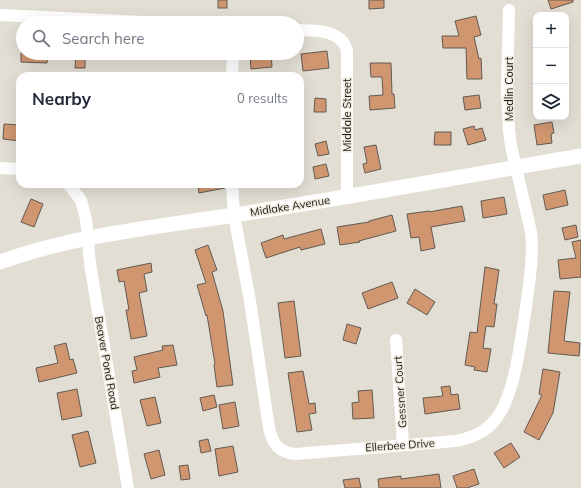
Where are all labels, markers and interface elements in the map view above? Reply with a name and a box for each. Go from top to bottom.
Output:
map controls [533,12,569,120]
button: + [533,12,569,48]
search box [16,16,304,60]
icon: search [30,27,52,49]
text: Search here [62,29,144,48]
button: − [533,48,569,84]
street label: Medlin Court [502,57,516,121]
street label: Middale Street [340,78,354,152]
button: layers [533,84,569,120]
text: Nearby [32,88,91,109]
text: 0 results [237,90,288,106]
street label: Midlake Avenue [249,193,331,219]
street label: Beaver Pond Road [92,315,122,411]
street label: Gessner Court [390,355,409,428]
street label: Ellerbee Drive [365,436,435,454]

